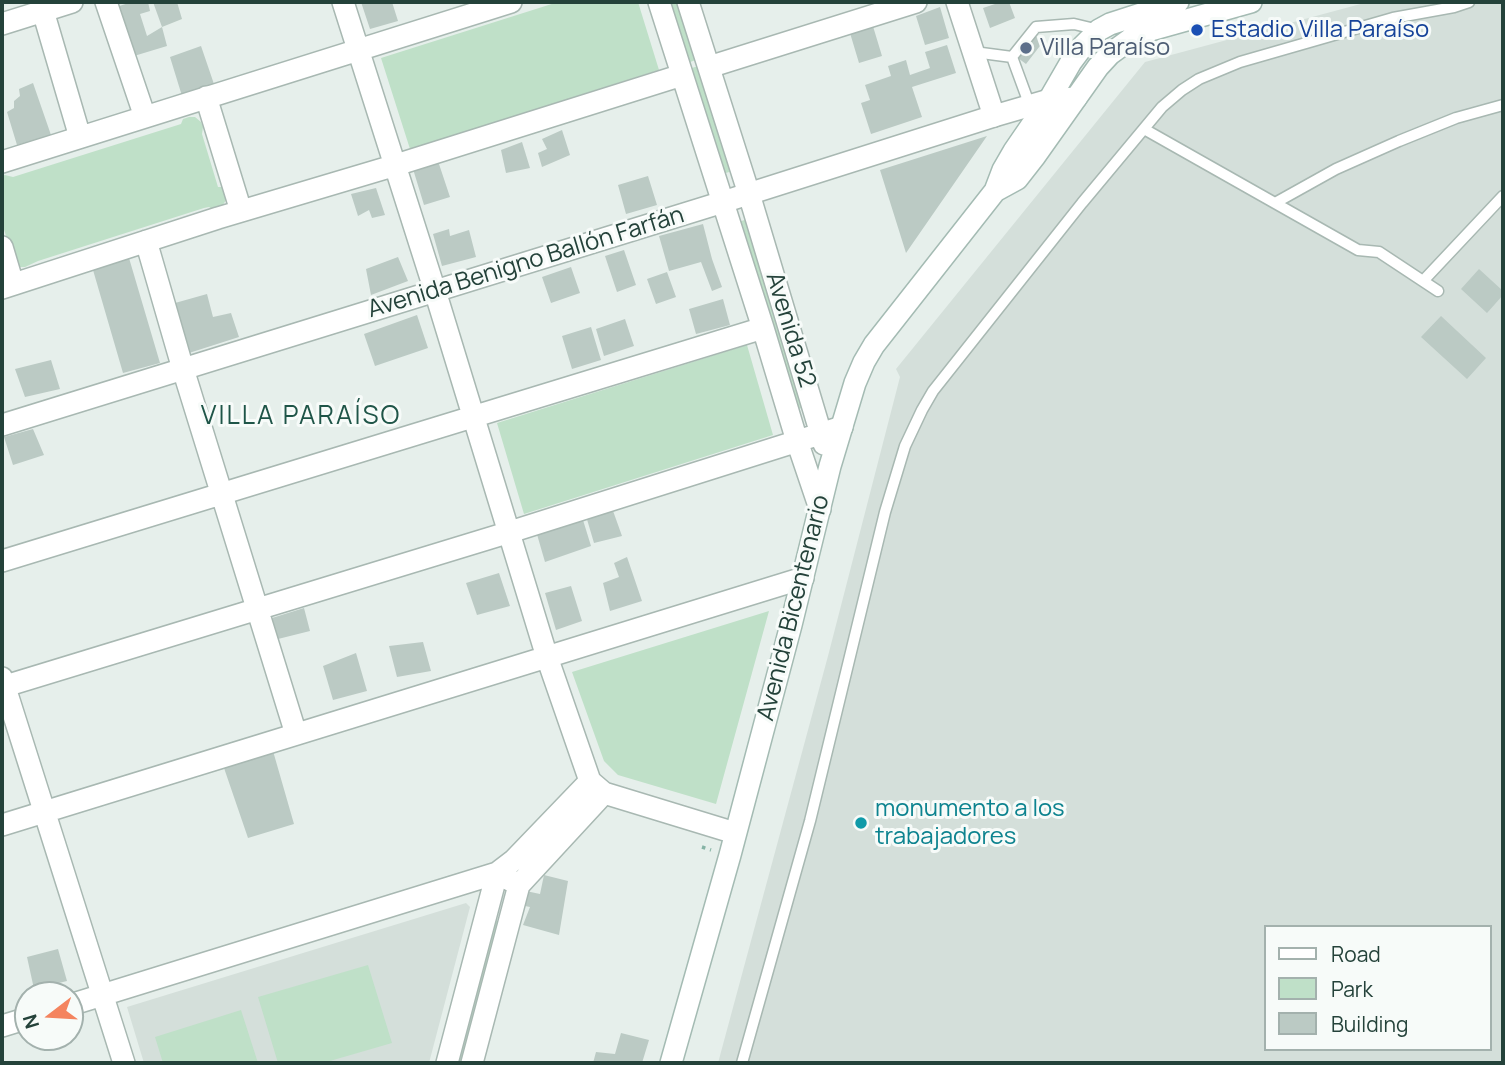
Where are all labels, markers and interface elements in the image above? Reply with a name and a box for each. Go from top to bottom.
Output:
place label: Estadio Villa Paraíso [1211,16,1429,44]
marker: Estadio Villa Paraíso [1189,22,1205,38]
place label: Villa Paraíso [1040,34,1170,62]
marker: Villa Paraíso [1018,40,1034,56]
street label: Avenida Benigno Ballón Farfán [364,201,688,325]
street label: Avenida 52 [759,269,821,391]
district label: VILLA PARAÍSO [202,401,400,433]
street label: Avenida Bicentenario [752,492,836,724]
place label: monumento a los trabajadores [875,795,1065,851]
marker: monumento a los trabajadores [853,815,869,831]
legend [1264,925,1491,1051]
text: Road [1331,940,1381,968]
text: Park [1331,975,1373,1003]
north arrow [14,981,84,1051]
text: Building [1331,1010,1408,1038]
text: N [16,1011,45,1032]

